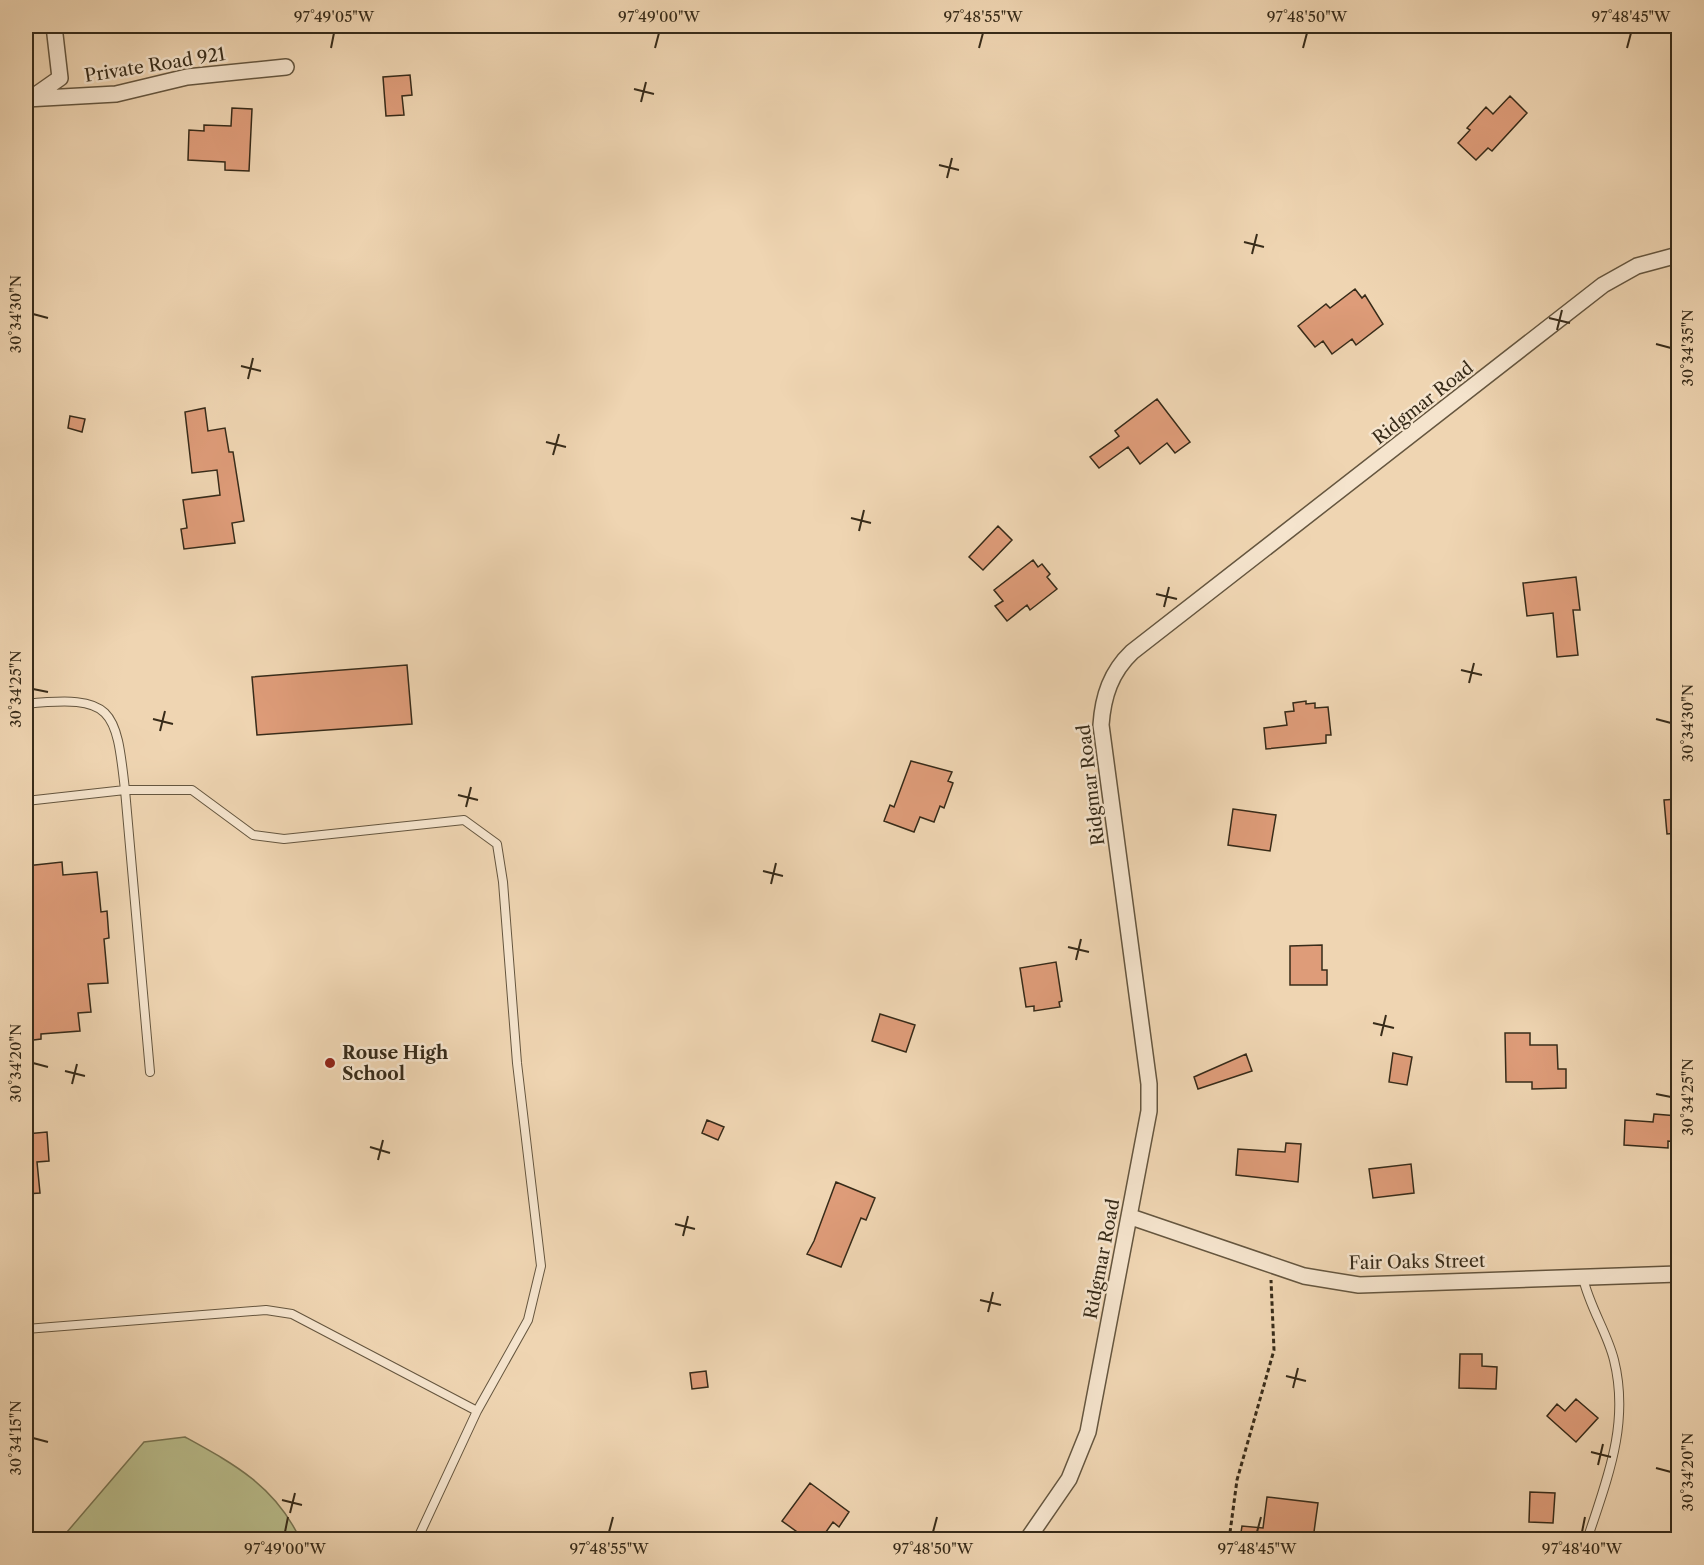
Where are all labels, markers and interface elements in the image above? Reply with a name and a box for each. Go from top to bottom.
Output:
text: 97°49'05"W [294,7,375,26]
text: 97°49'00"W [618,7,700,26]
text: 97°48'55"W [943,7,1023,26]
text: 97°48'50"W [1267,7,1348,26]
text: 97°48'45"W [1592,7,1671,26]
street label: Private Road 921 [83,43,228,87]
text: 30°34'30"N [6,275,25,353]
text: 30°34'35"N [1678,309,1697,387]
street label: Ridgmar Road [1368,357,1478,449]
text: 30°34'25"N [6,650,25,728]
text: 30°34'30"N [1678,684,1697,762]
street label: Ridgmar Road [1073,723,1109,847]
text: 30°34'20"N [6,1024,25,1102]
place label: Rouse High School [342,1042,449,1085]
marker: Rouse High School [323,1056,337,1070]
text: 30°34'25"N [1678,1058,1697,1136]
street label: Ridgmar Road [1080,1197,1124,1321]
street label: Fair Oaks Street [1349,1250,1486,1274]
text: 30°34'15"N [6,1400,25,1476]
text: 30°34'20"N [1678,1433,1697,1511]
text: 97°49'00"W [244,1539,326,1558]
text: 97°48'55"W [569,1539,649,1558]
text: 97°48'50"W [893,1539,974,1558]
text: 97°48'45"W [1218,1539,1297,1558]
text: 97°48'40"W [1542,1539,1623,1558]

